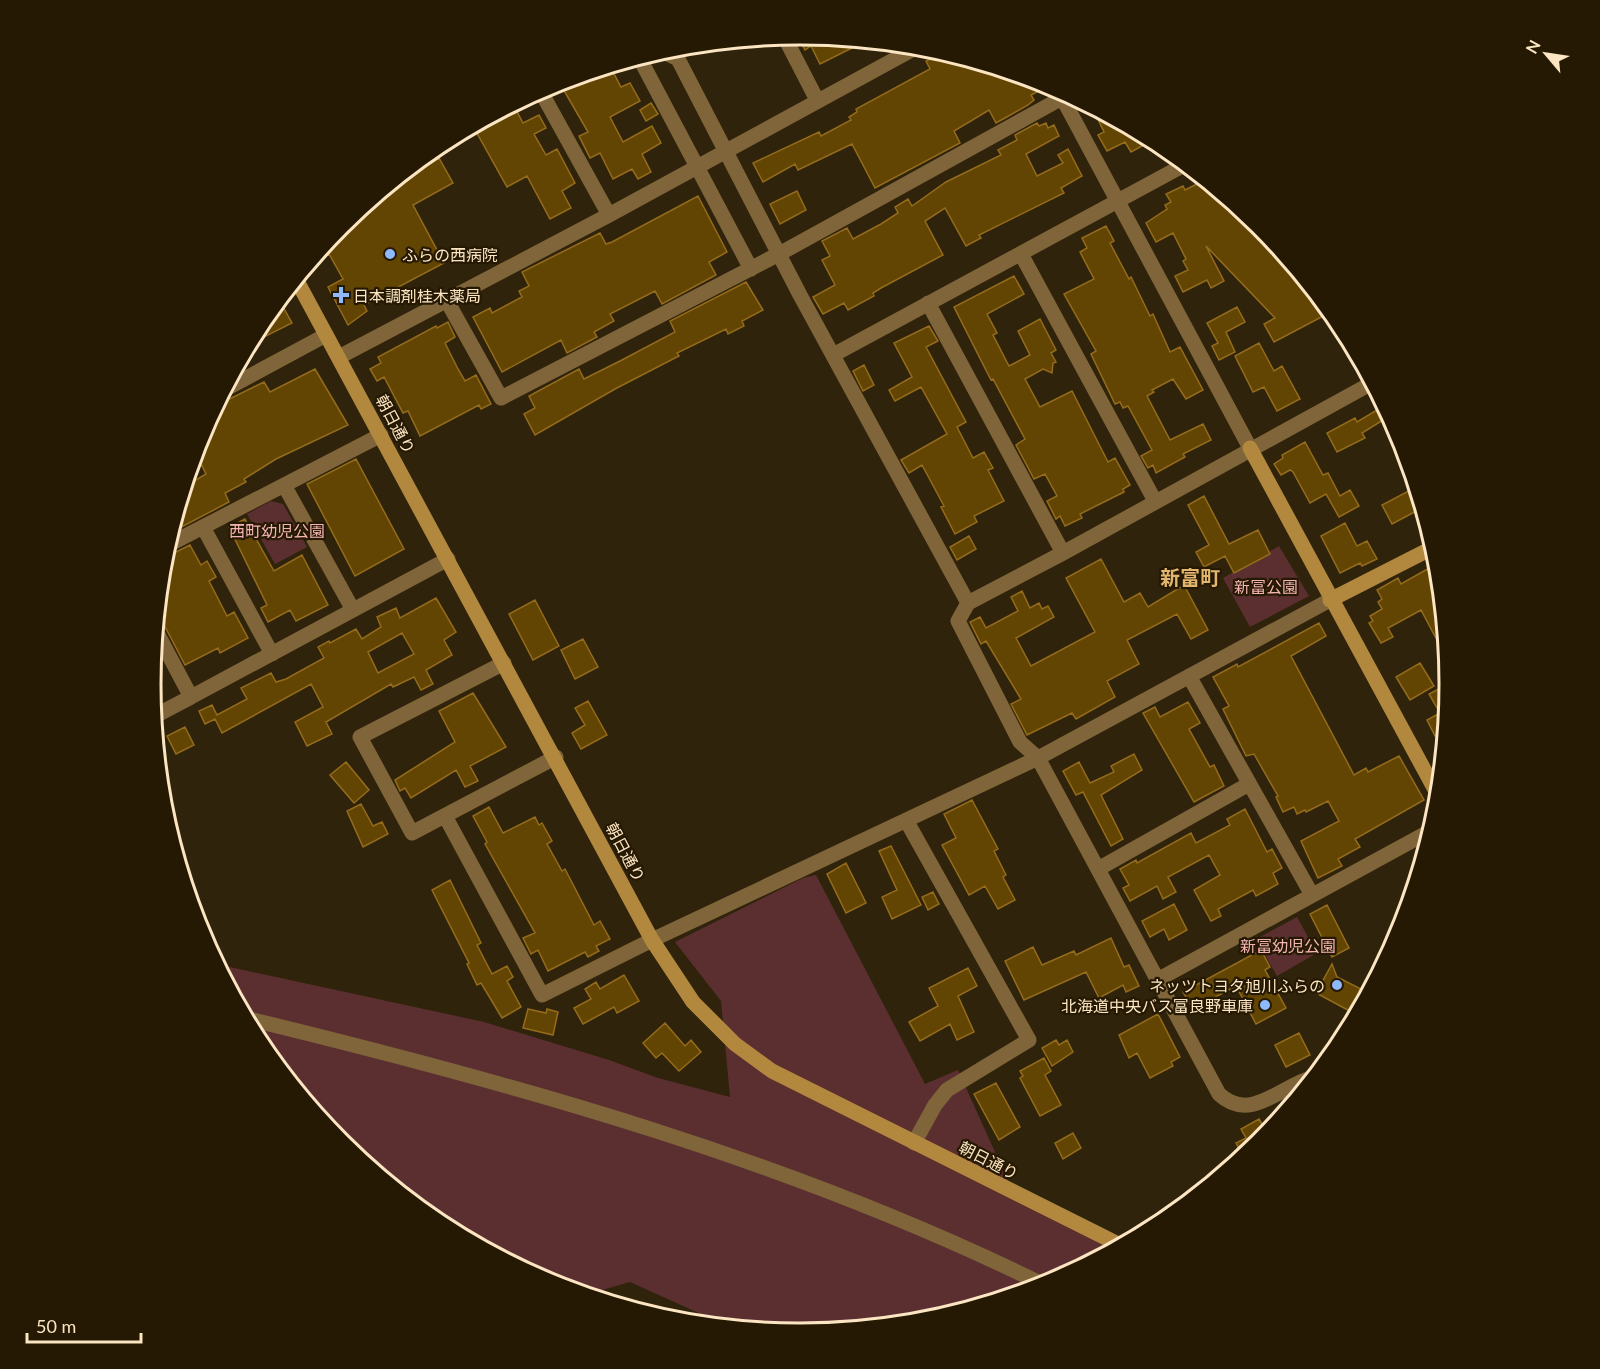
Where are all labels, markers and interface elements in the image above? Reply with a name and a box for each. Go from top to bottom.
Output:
north arrow [1516,24,1576,84]
text: N [1521,36,1544,56]
place label: ふらの西病院 [402,245,498,264]
marker: ふらの西病院 [383,247,397,261]
place label: 日本調剤桂木薬局 [353,286,481,305]
marker: 日本調剤桂木薬局 [334,288,348,302]
street label: 朝日通り [373,391,419,457]
park label: 西町幼児公園 [229,521,325,540]
district label: 新富町 [1160,565,1220,589]
park label: 新冨公園 [1234,577,1298,596]
street label: 朝日通り [603,819,649,885]
park label: 新冨幼児公園 [1240,936,1336,955]
place label: ネッツトヨタ旭川ふらの [1149,976,1325,995]
marker: ネッツトヨタ旭川ふらの [1330,978,1344,992]
place label: 北海道中央バス富良野車庫 [1061,996,1253,1015]
marker: 北海道中央バス富良野車庫 [1258,998,1272,1012]
street label: 朝日通り [956,1137,1022,1183]
scale bar [27,1306,141,1344]
text: 50 m [36,1315,76,1337]

